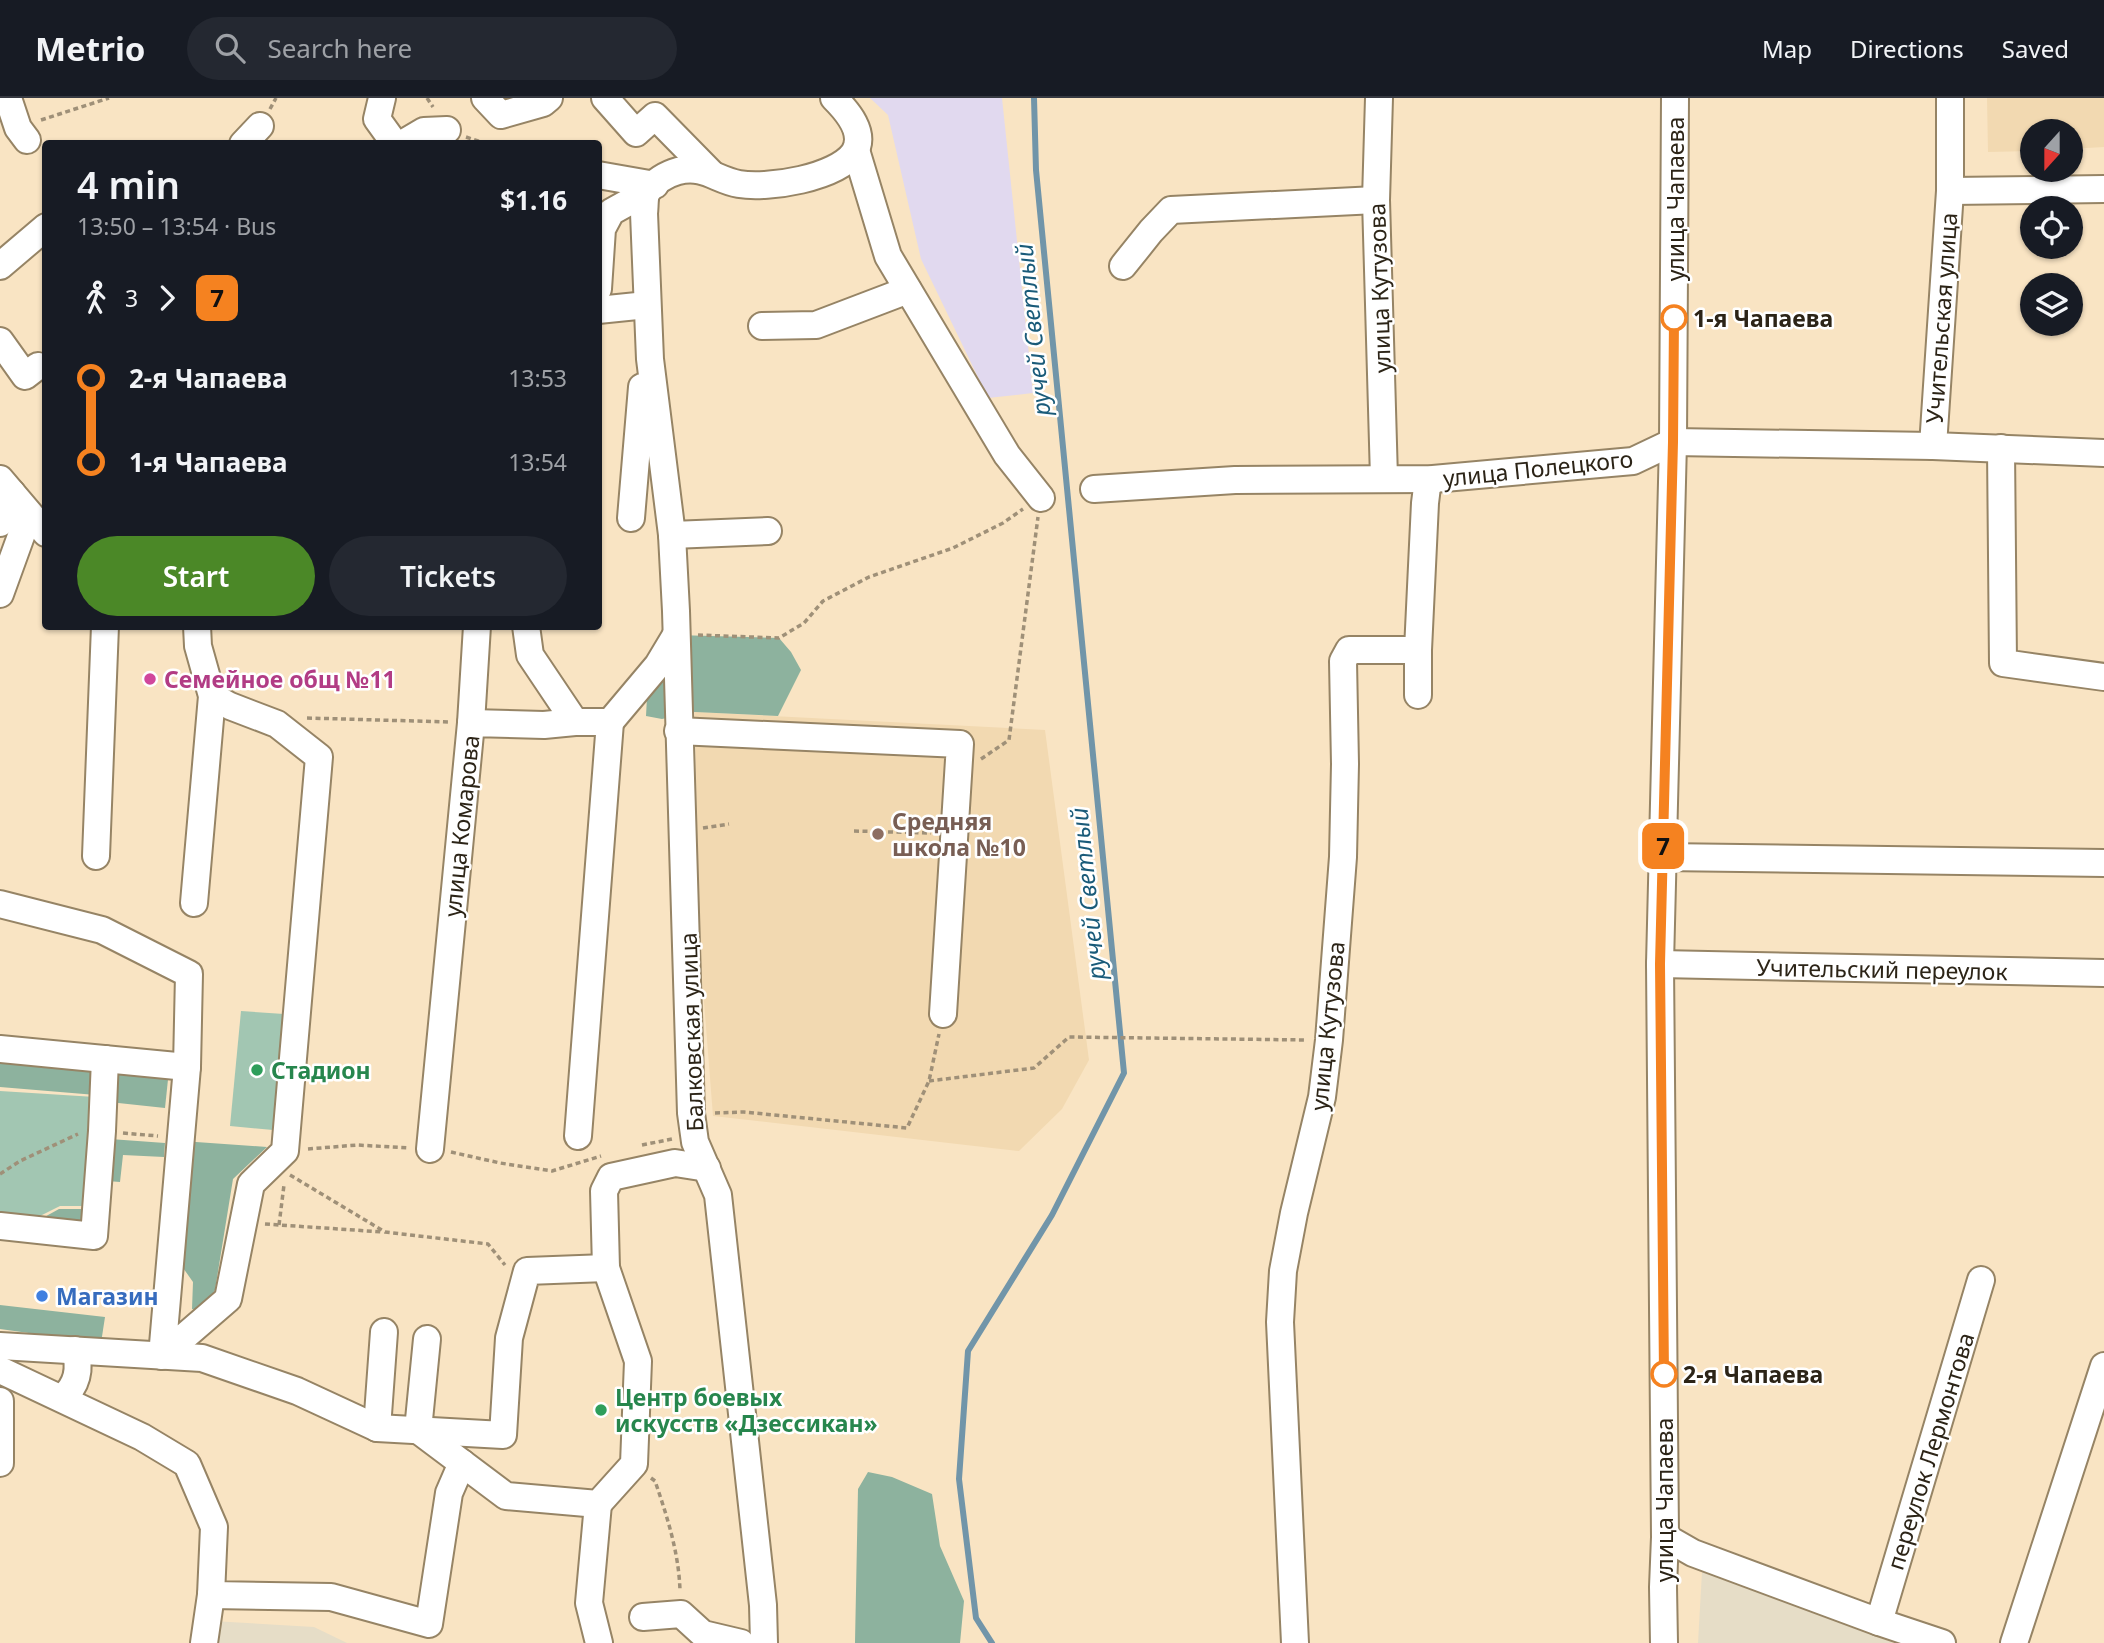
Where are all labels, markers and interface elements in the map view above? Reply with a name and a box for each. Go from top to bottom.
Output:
search box [187,17,677,80]
text: Metrio [35,26,145,71]
icon: search [211,29,249,67]
text: Search here [267,30,412,66]
text: Map [1762,32,1812,65]
text: Directions [1850,32,1964,65]
text: Saved [2002,32,2069,65]
street label: улица Чапаева [1659,117,1691,281]
north arrow [2020,119,2082,182]
map controls [2020,119,2083,336]
text: 4 min [77,158,180,210]
text: $1.16 [500,182,567,218]
button: locate [2020,196,2083,259]
street label: улица Кутузова [1360,202,1398,374]
text: 13:50 – 13:54 · Bus [77,210,276,242]
street label: Учительская улица [1918,212,1964,424]
water label: ручей Светлый [1007,242,1058,419]
button: layers [2020,273,2083,336]
icon: walk [77,279,115,317]
icon: forward [148,279,186,317]
text: 7 [210,281,224,314]
text: 3 [125,282,138,314]
place label: 1-я Чапаева [1693,302,1833,334]
marker: 1-я Чапаева [1661,305,1687,331]
text: 2-я Чапаева [129,360,287,396]
text: 13:53 [508,362,567,394]
street label: улица Полецкого [1441,442,1635,494]
text: 1-я Чапаева [129,444,287,480]
text: 13:54 [508,446,567,478]
button: Start [77,536,315,616]
button: Tickets [329,536,567,616]
place label: Семейное общ №11 [164,663,396,695]
marker: Семейное общ №11 [142,671,158,687]
street label: улица Комарова [436,734,486,918]
place label: Средняя школа №10 [892,805,1026,863]
water label: ручей Светлый [1062,806,1113,983]
line badge: 7 [1640,823,1686,869]
marker: Средняя школа №10 [870,826,886,842]
text: 7 [1656,829,1670,862]
street label: Балковская улица [672,932,710,1132]
street label: улица Кутузова [1302,940,1352,1112]
street label: Учительский переулок [1756,951,2009,987]
place label: Стадион [271,1054,371,1086]
marker: Стадион [249,1062,265,1078]
place label: Магазин [56,1280,158,1312]
marker: Магазин [34,1288,50,1304]
street label: переулок Лермонтова [1879,1328,1981,1574]
place label: 2-я Чапаева [1683,1358,1823,1390]
marker: 2-я Чапаева [1651,1361,1677,1387]
place label: Центр боевых искусств «Дзессикан» [615,1381,878,1439]
marker: Центр боевых искусств «Дзессикан» [593,1402,609,1418]
street label: улица Чапаева [1648,1418,1680,1582]

